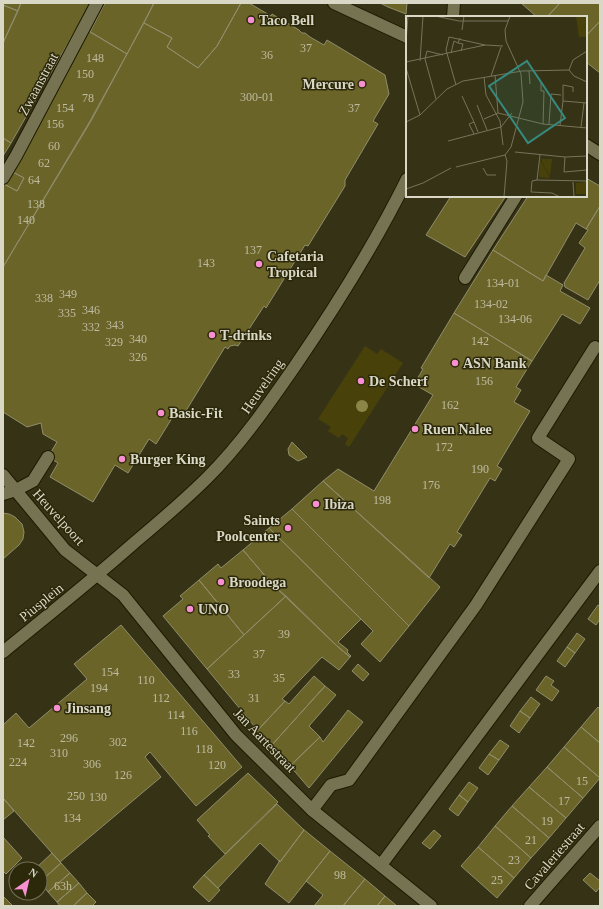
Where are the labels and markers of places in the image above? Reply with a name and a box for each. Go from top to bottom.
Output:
place label: Taco Bell [259,13,314,28]
marker: Taco Bell [246,15,256,25]
place label: Mercure [302,77,354,92]
marker: Mercure [357,79,367,89]
place label: Cafetaria Tropical [267,249,324,280]
marker: Cafetaria Tropical [254,259,264,269]
place label: T-drinks [220,328,272,343]
marker: T-drinks [207,330,217,340]
place label: ASN Bank [463,356,527,371]
marker: ASN Bank [450,358,460,368]
place label: De Scherf [369,374,428,389]
marker: De Scherf [356,376,366,386]
place label: Basic-Fit [169,406,223,421]
marker: Basic-Fit [156,408,166,418]
place label: Ruen Nalee [423,422,492,437]
marker: Ruen Nalee [410,424,420,434]
place label: Burger King [130,452,206,467]
marker: Burger King [117,454,127,464]
place label: Ibiza [324,497,354,512]
marker: Ibiza [311,499,321,509]
place label: Saints Poolcenter [216,513,281,544]
marker: Saints Poolcenter [283,523,293,533]
place label: Broodega [229,575,286,590]
marker: Broodega [216,577,226,587]
place label: UNO [198,602,229,617]
marker: UNO [185,604,195,614]
place label: Jinsang [65,701,111,716]
marker: Jinsang [52,703,62,713]

